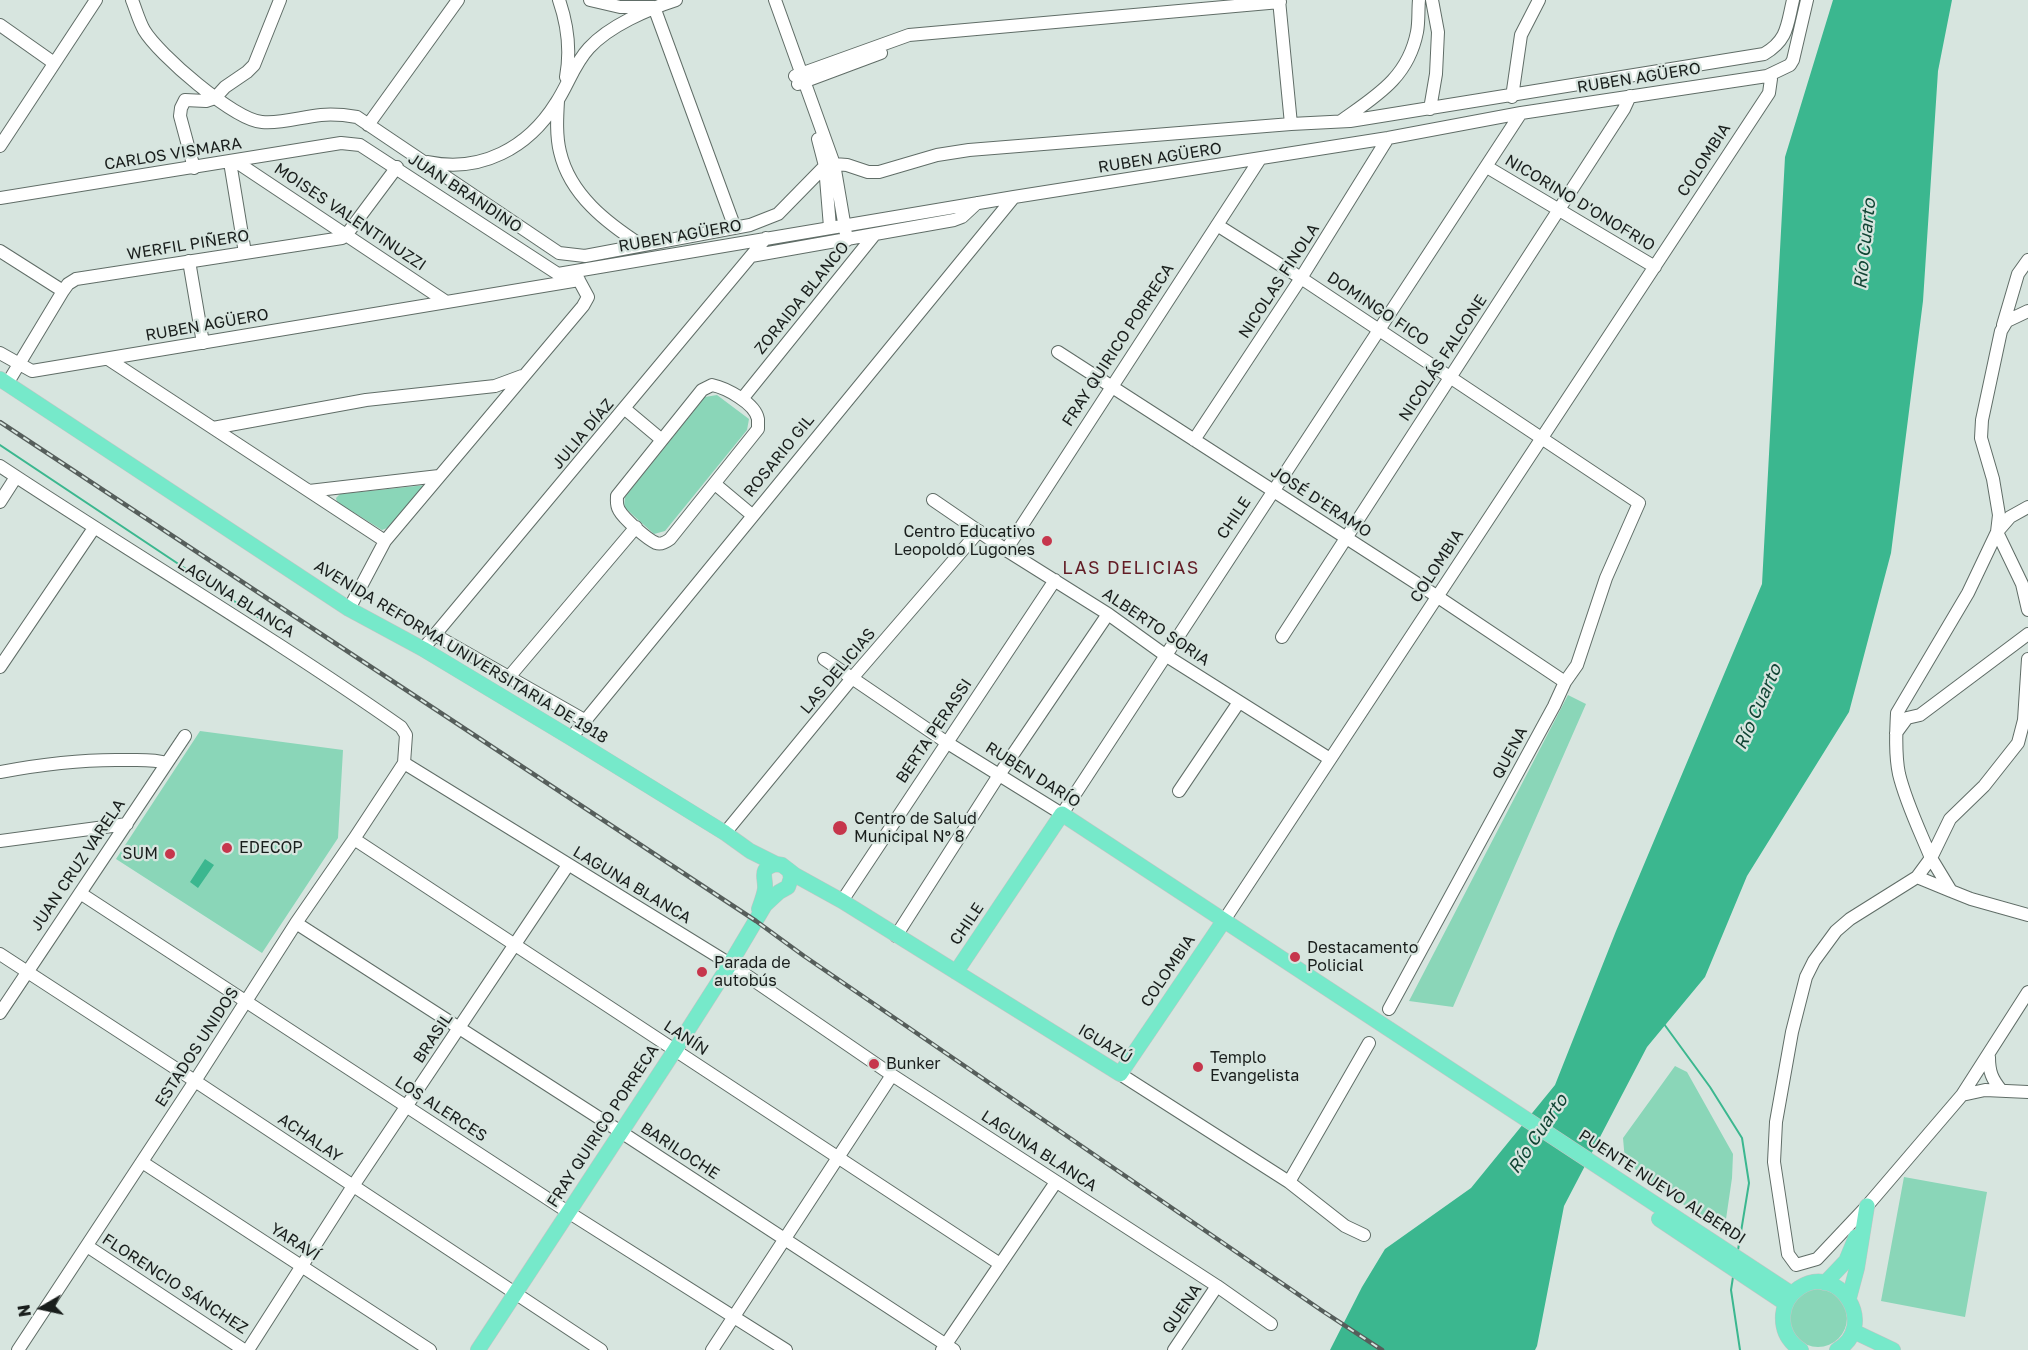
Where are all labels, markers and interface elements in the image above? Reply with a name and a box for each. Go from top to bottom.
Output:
street label: RUBEN AGÜERO [1576,59,1702,97]
street label: COLOMBIA [1673,120,1735,200]
street label: CARLOS VISMARA [103,134,243,174]
street label: RUBEN AGÜERO [1097,139,1223,177]
street label: JUAN BRANDINO [405,149,525,237]
street label: NICORINO D'ONOFRIO [1501,151,1659,255]
street label: MOISES VALENTINUZZI [270,159,430,275]
water label: Río Cuarto [1850,198,1880,290]
street label: RUBEN AGÜERO [617,216,743,256]
street label: NICOLAS FINOLA [1235,220,1323,342]
street label: WERFIL PIÑERO [125,226,251,264]
street label: ZORAIDA BLANCO [751,238,853,358]
street label: FRAY QUIRICO PORRECA [1058,260,1178,430]
street label: DOMINGO FICO [1324,268,1432,350]
street label: NICOLÁS FALCONE [1395,291,1491,425]
street label: RUBEN AGÜERO [144,305,270,345]
street label: JULIA DÍAZ [548,395,618,473]
street label: ROSARIO GIL [740,411,818,501]
street label: JOSÉ D'ERAMO [1267,462,1375,542]
street label: CHILE [1213,493,1255,543]
place label: Centro Educativo Leopoldo Lugones [894,522,1035,560]
street label: COLOMBIA [1406,526,1468,606]
marker: Centro Educativo Leopoldo Lugones [1040,534,1054,548]
street label: LAGUNA BLANCA [174,554,298,642]
street label: AVENIDA REFORMA UNIVERSITARIA DE 1918 [311,556,611,748]
district label: LAS DELICIAS [1062,557,1200,579]
street label: ALBERTO SORIA [1099,584,1213,670]
street label: LAS DELICIAS [797,624,879,718]
water label: Río Cuarto [1730,661,1786,753]
street label: BERTA PERASSI [892,675,976,787]
street label: QUENA [1488,724,1532,782]
street label: RUBEN DARÍO [982,738,1084,812]
street label: JUAN CRUZ VARELA [27,795,129,935]
place label: Centro de Salud Municipal Nº 8 [854,809,977,847]
marker: Centro de Salud Municipal Nº 8 [831,819,849,837]
place label: EDECOP [239,838,303,858]
marker: EDECOP [220,841,234,855]
street label: LAGUNA BLANCA [569,842,695,928]
place label: SUM [122,844,158,864]
marker: SUM [163,847,177,861]
street label: CHILE [946,899,988,949]
street label: COLOMBIA [1137,931,1199,1011]
place label: Destacamento Policial [1307,938,1418,976]
marker: Destacamento Policial [1288,950,1302,964]
place label: Parada de autobús [714,953,790,991]
marker: Parada de autobús [695,965,709,979]
street label: ESTADOS UNIDOS [151,984,243,1110]
street label: BRASIL [409,1009,457,1067]
street label: LANÍN [660,1016,712,1060]
street label: IGUAZÚ [1075,1020,1135,1068]
street label: FRAY QUIRICO PORRECA [543,1041,663,1211]
place label: Templo Evangelista [1210,1048,1299,1086]
place label: Bunker [886,1054,940,1074]
marker: Bunker [867,1057,881,1071]
marker: Templo Evangelista [1191,1060,1205,1074]
street label: LOS ALERCES [391,1072,491,1146]
water label: Río Cuarto [1504,1090,1572,1178]
street label: LAGUNA BLANCA [977,1106,1101,1196]
street label: ACHALAY [274,1110,346,1166]
street label: BARILOCHE [637,1118,723,1184]
street label: PUENTE NUEVO ALBERDI [1575,1126,1749,1248]
street label: YARAVÍ [267,1219,323,1265]
street label: FLORENCIO SÁNCHEZ [99,1230,251,1338]
north arrow [12,1278,72,1338]
street label: QUENA [1158,1280,1206,1338]
text: N [13,1303,35,1318]

